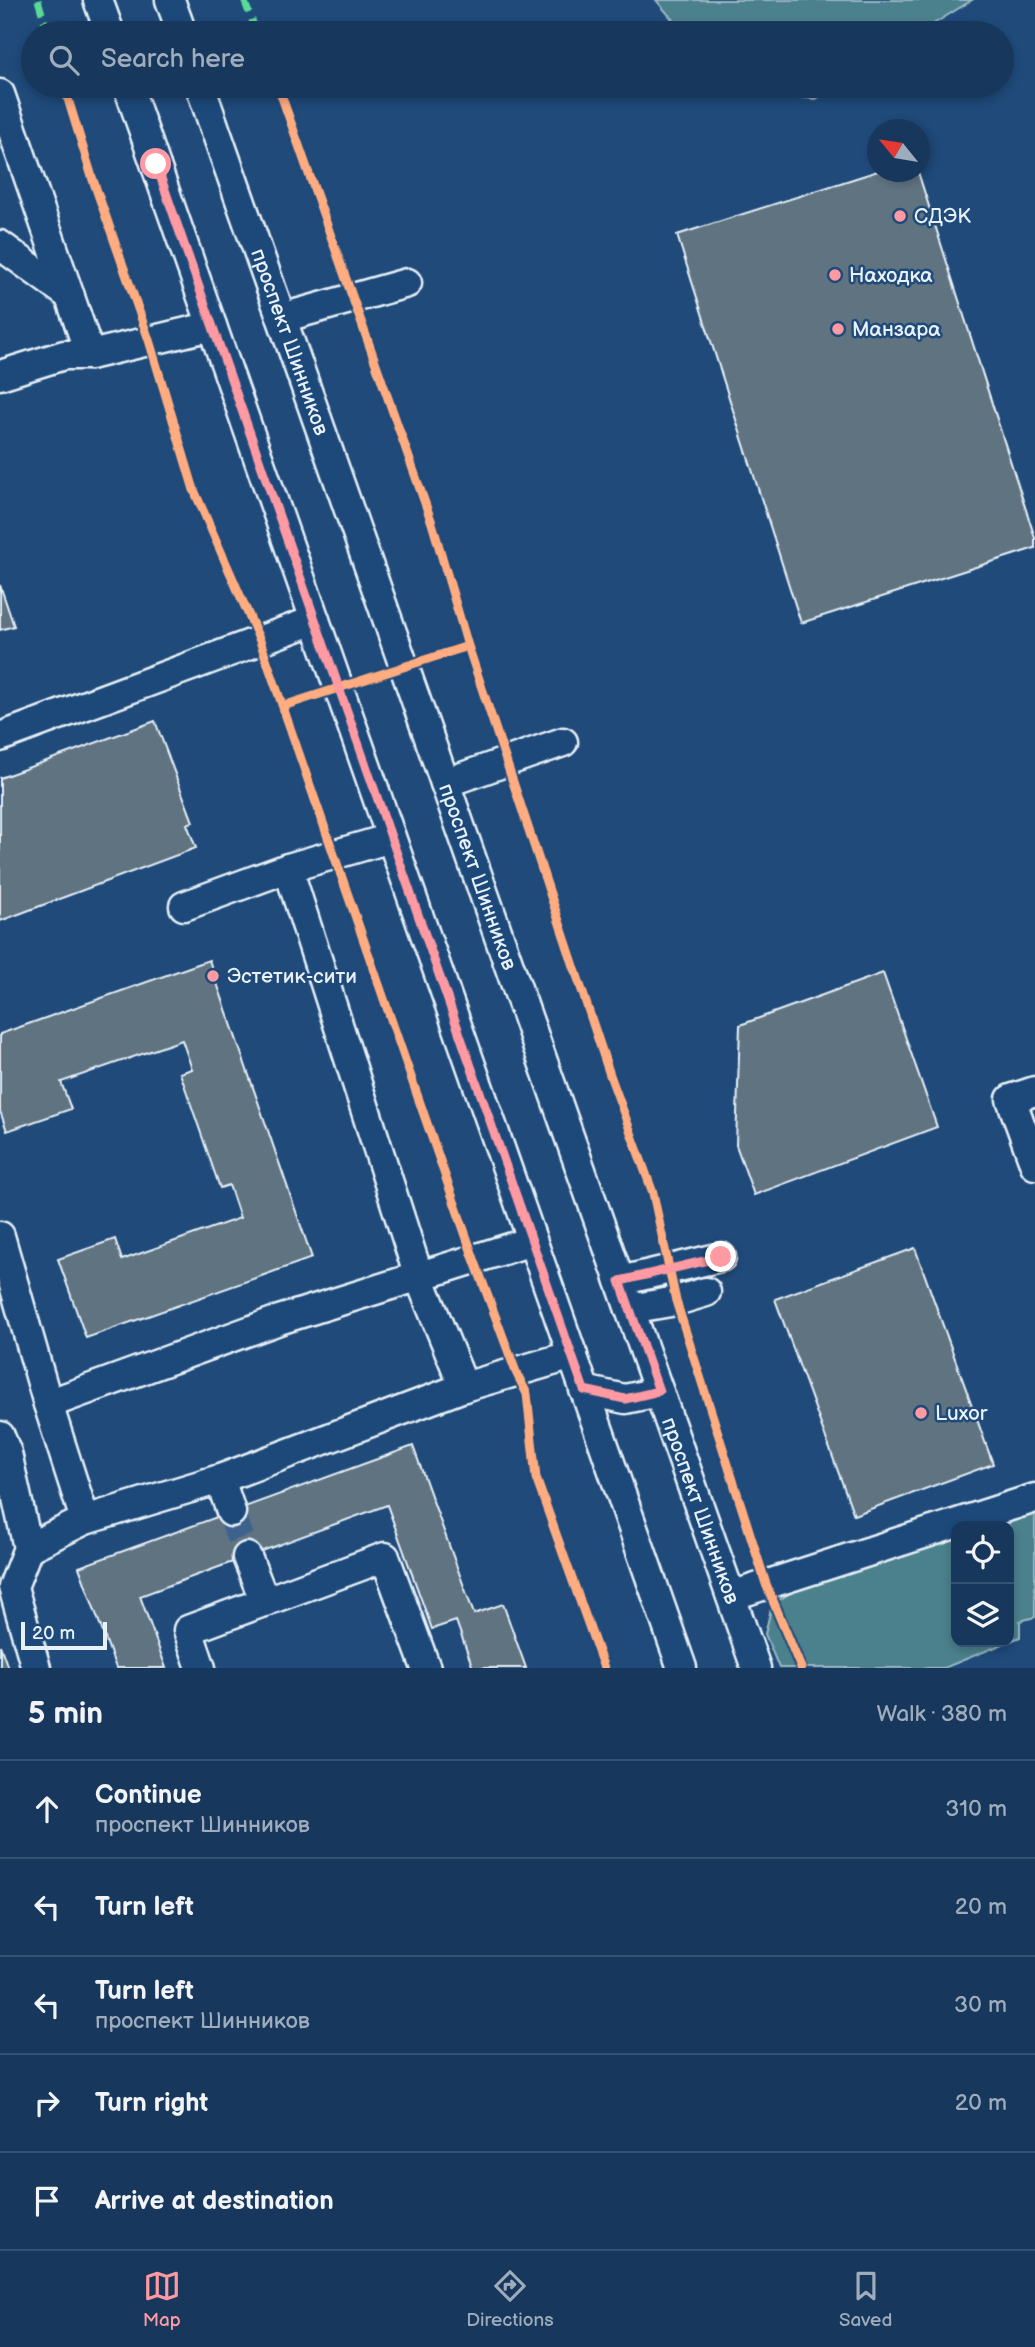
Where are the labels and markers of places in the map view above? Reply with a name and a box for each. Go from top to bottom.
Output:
place label: СДЭК [914,204,971,229]
marker: СДЭК [892,208,908,224]
place label: Находка [849,263,933,288]
marker: Находка [827,267,843,283]
place label: Манзара [852,317,941,342]
marker: Манзара [830,321,846,337]
place label: Эстетик-сити [227,964,357,989]
marker: Эстетик-сити [205,968,221,984]
place label: Luxor [935,1401,988,1426]
marker: Luxor [913,1405,929,1421]

